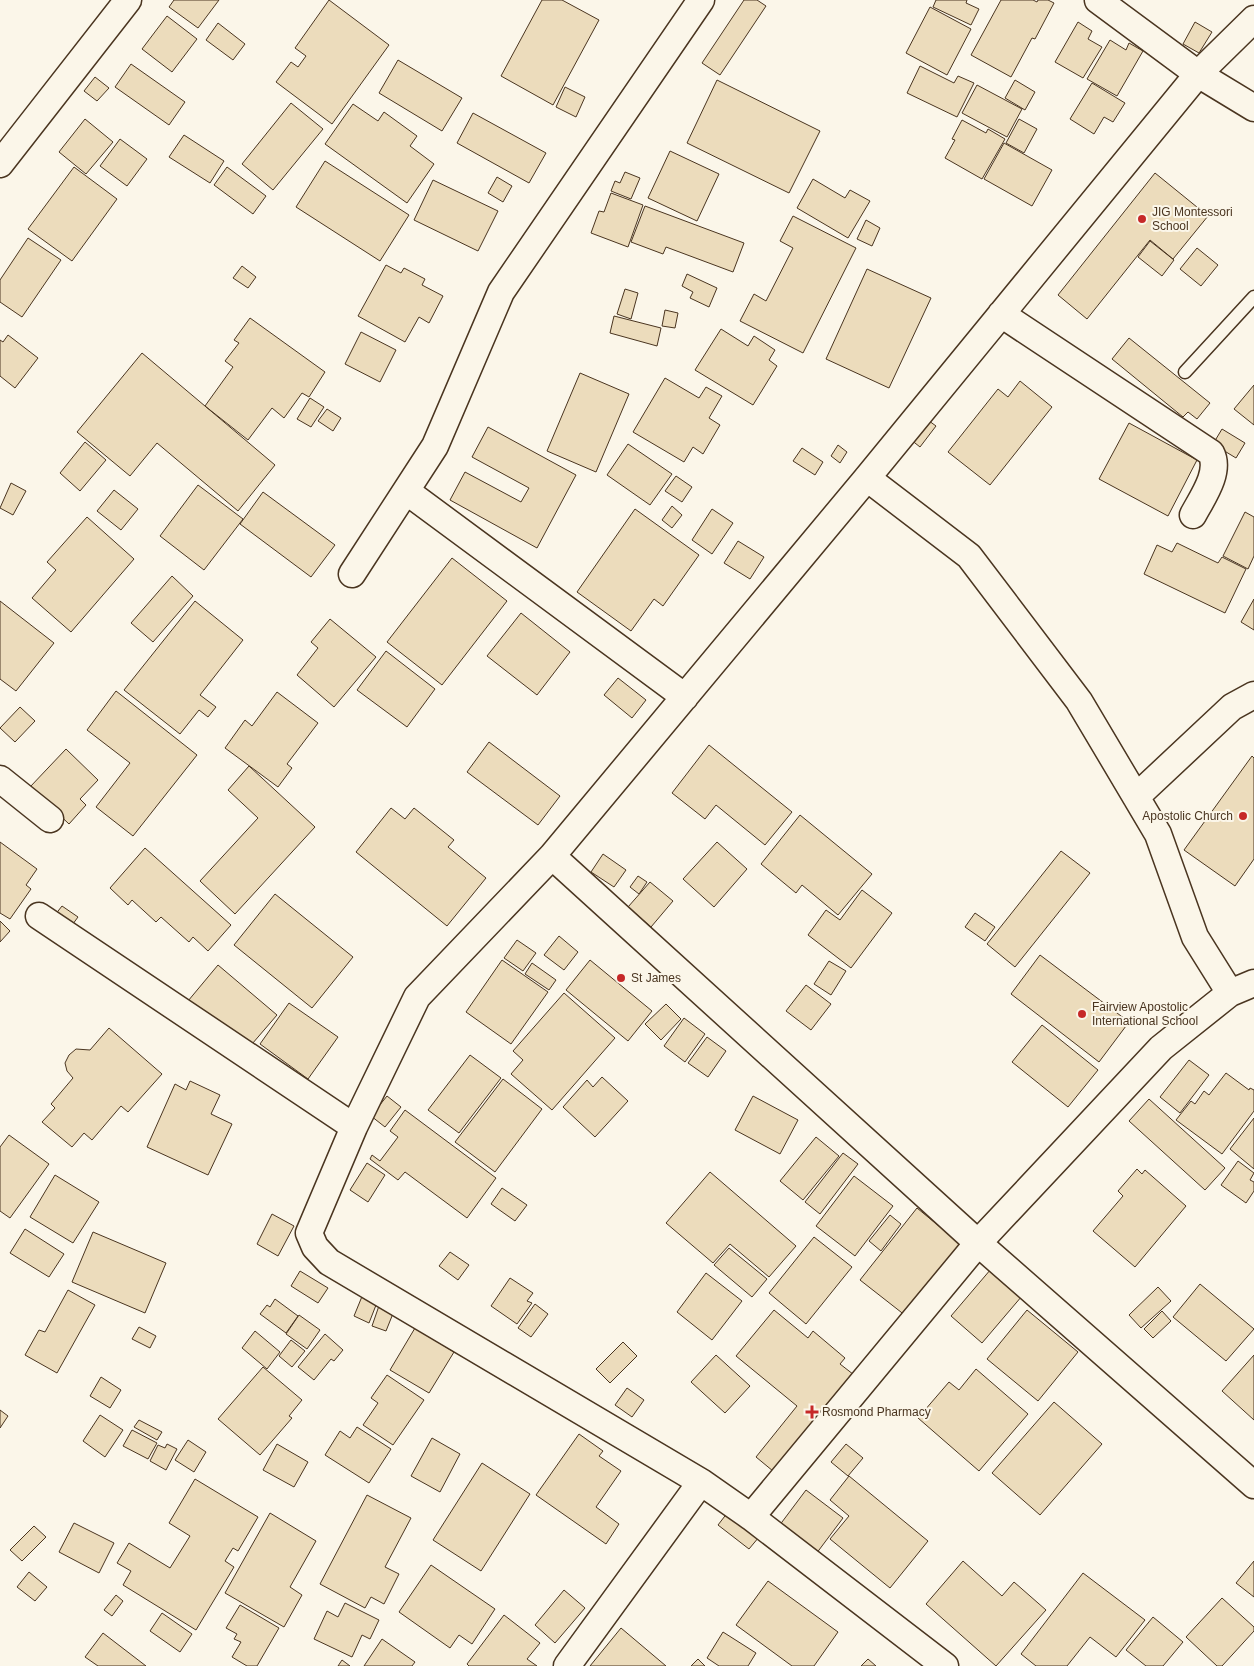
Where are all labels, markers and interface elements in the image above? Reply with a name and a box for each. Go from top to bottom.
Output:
place label: JIG Montessori School [1152,205,1233,233]
marker: JIG Montessori School [1136,213,1148,225]
place label: Apostolic Church [1142,809,1233,823]
marker: Apostolic Church [1237,810,1249,822]
place label: St James [631,971,681,985]
marker: St James [615,972,627,984]
place label: Fairview Apostolic International School [1092,1000,1198,1028]
marker: Fairview Apostolic International School [1076,1008,1088,1020]
place label: Rosmond Pharmacy [822,1405,931,1419]
marker: Rosmond Pharmacy [806,1406,818,1418]

